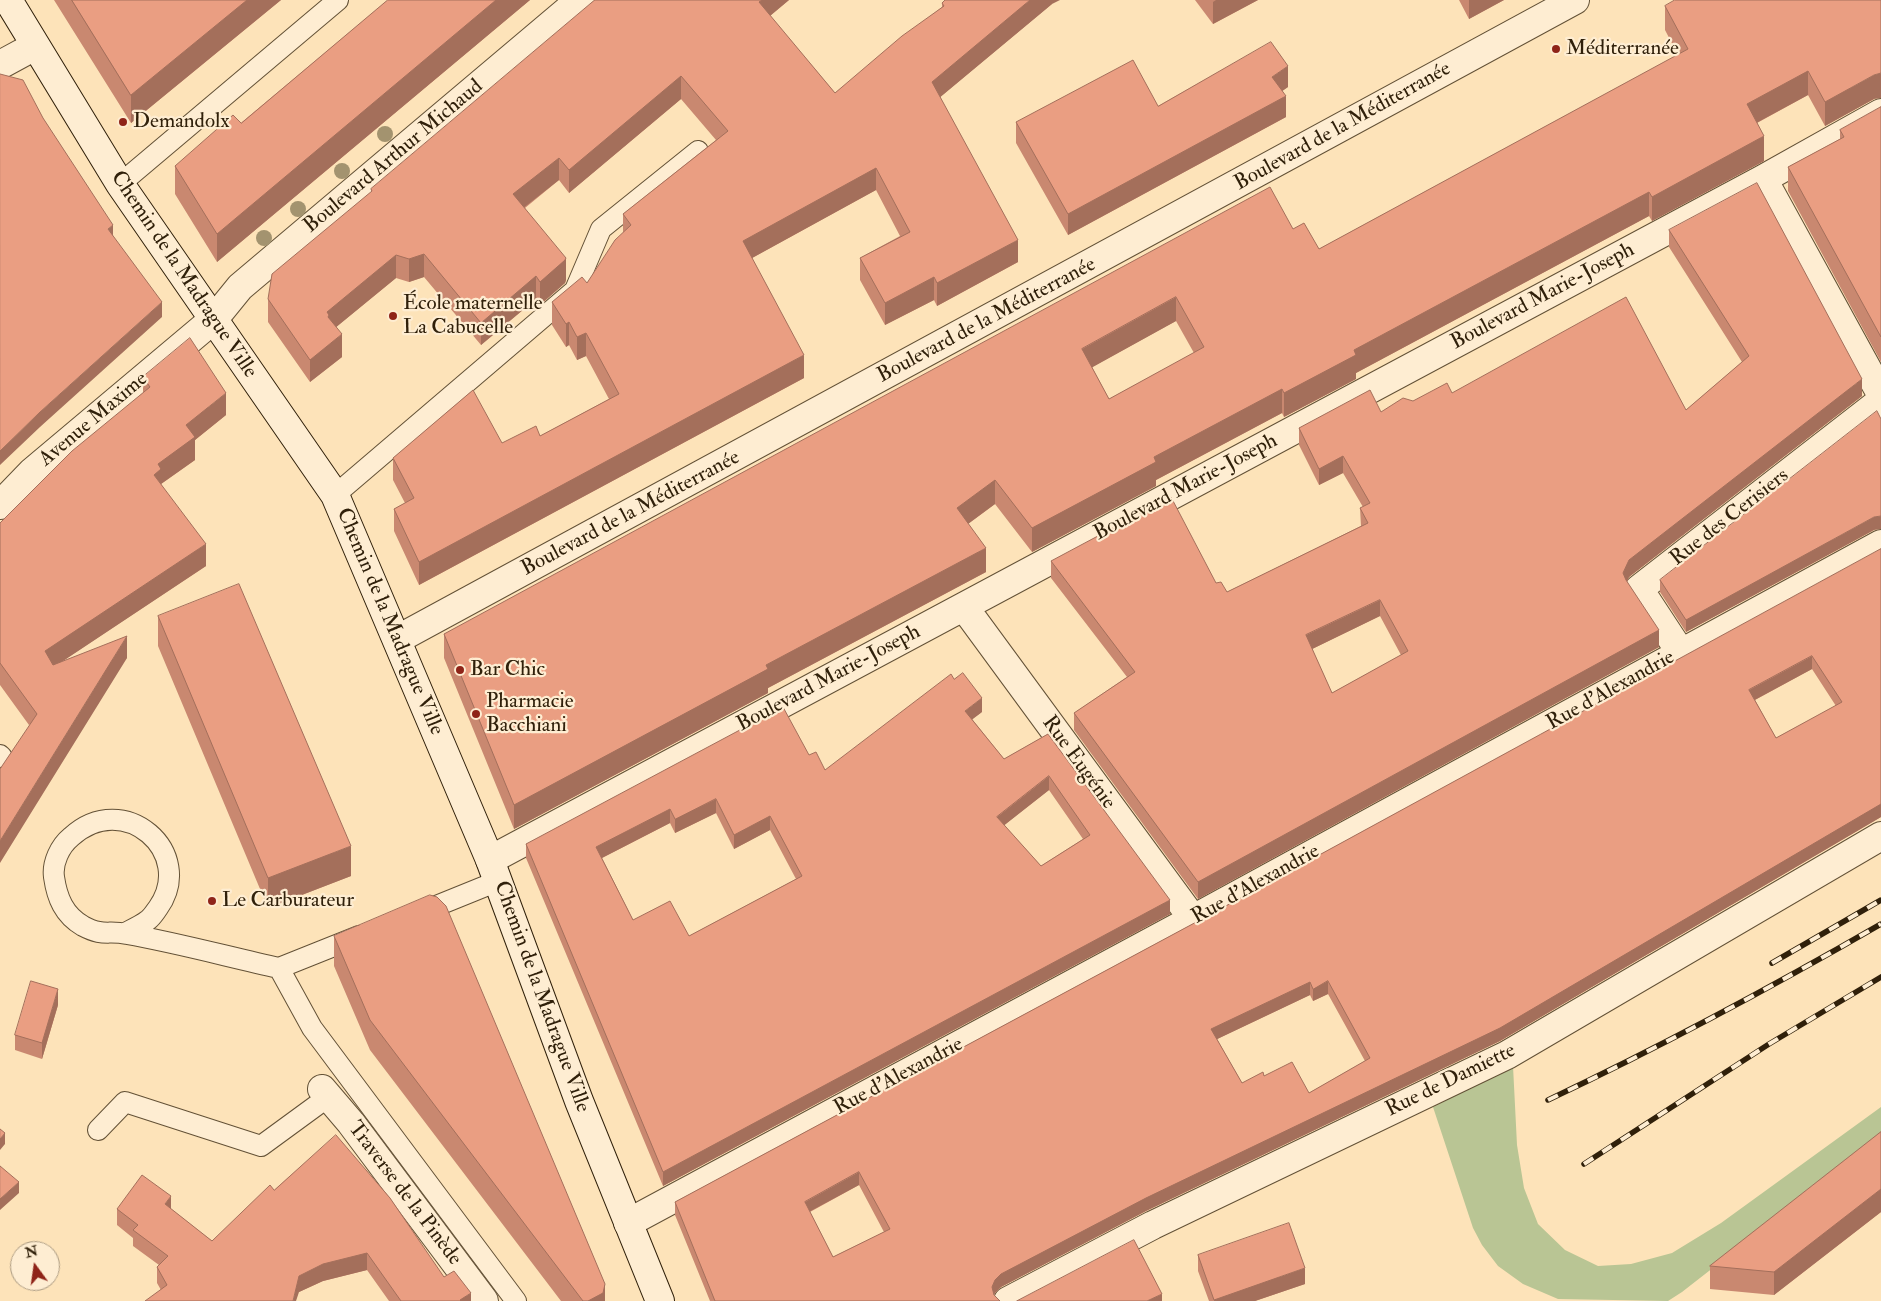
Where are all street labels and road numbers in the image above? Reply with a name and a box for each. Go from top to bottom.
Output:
street label: Boulevard de la Méditerranée [1230,57,1456,197]
street label: Boulevard Arthur Michaud [299,75,489,239]
street label: Chemin de la Madrague Ville [104,167,262,383]
street label: Boulevard Marie-Joseph [1447,238,1639,356]
street label: Boulevard de la Méditerranée [874,253,1100,389]
street label: Avenue Maxime [35,367,153,473]
street label: Boulevard Marie-Joseph [1090,429,1282,547]
street label: Boulevard de la Méditerranée [518,446,744,582]
street label: Rue des Cerisiers [1666,464,1794,572]
street label: Chemin de la Madrague Ville [330,505,448,739]
street label: Boulevard Marie-Joseph [733,620,925,738]
street label: Rue d'Alexandrie [1543,645,1679,737]
street label: Rue Eugénie [1036,711,1120,815]
street label: Rue d'Alexandrie [1188,839,1324,931]
street label: Chemin de la Madrague Ville [487,878,595,1116]
street label: Rue d'Alexandrie [830,1032,968,1122]
street label: Rue de Damiette [1382,1039,1520,1123]
street label: Traverse de la Pinède [342,1117,466,1271]

